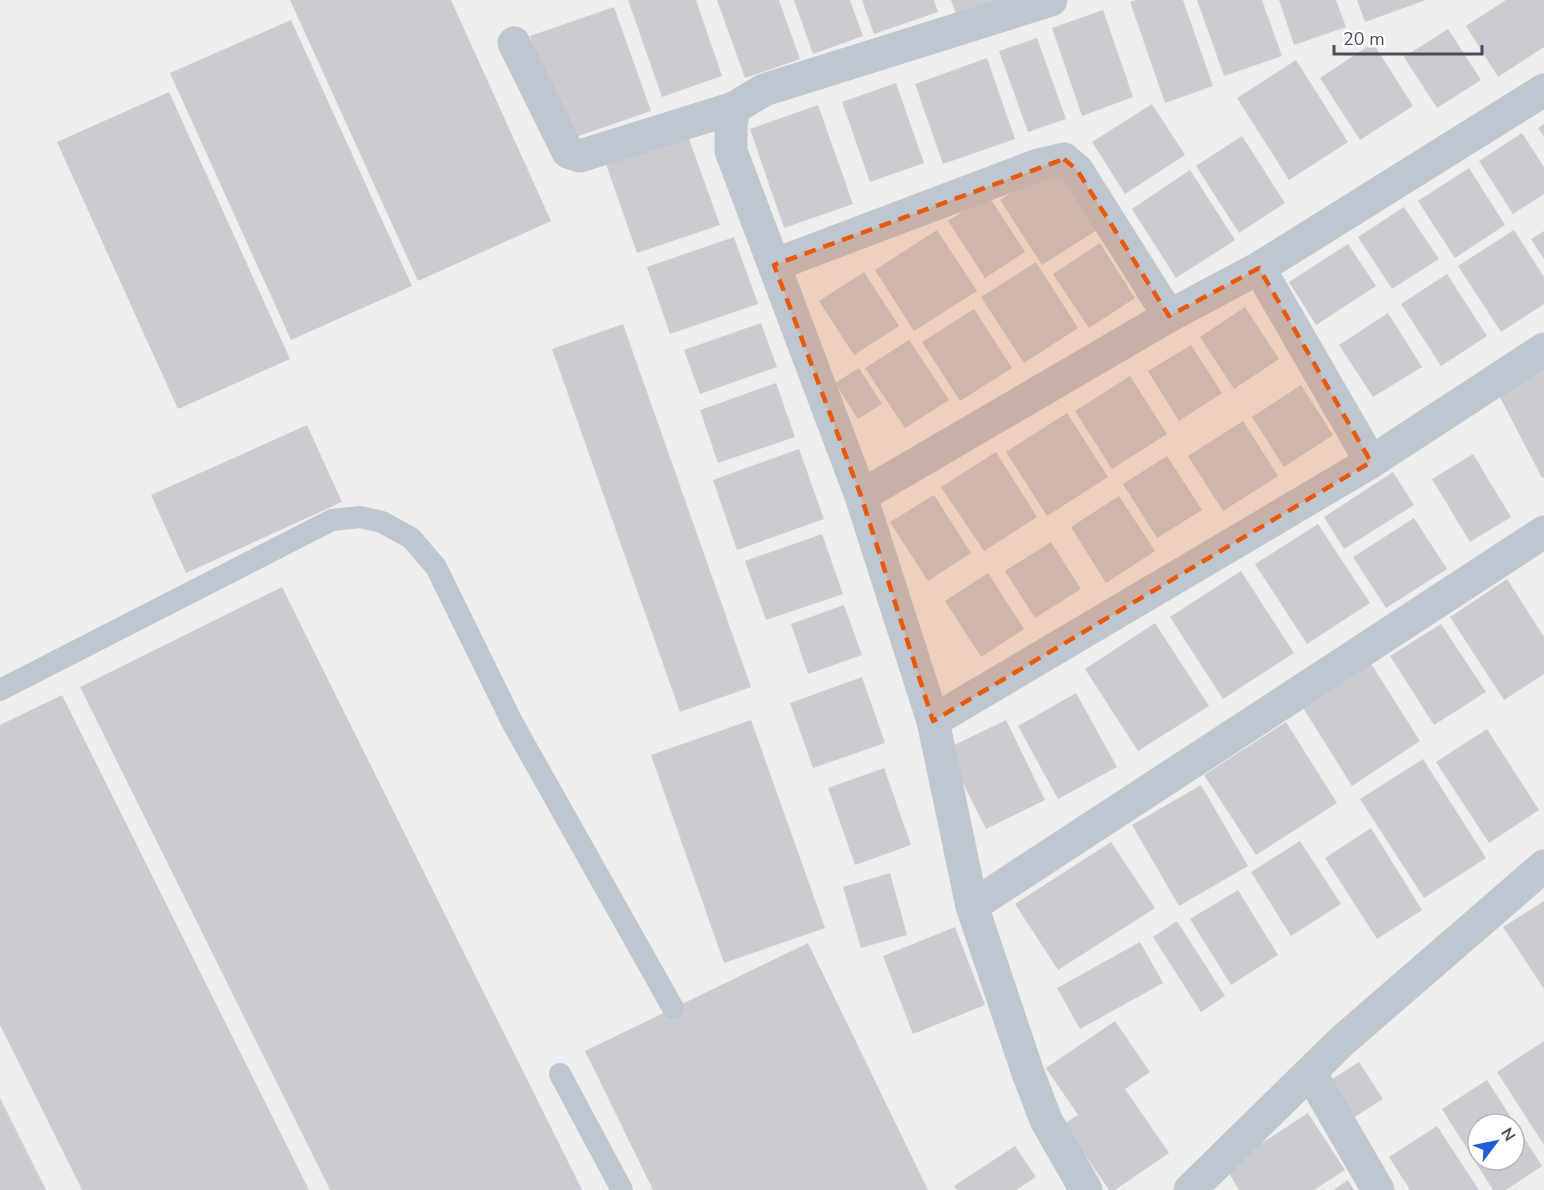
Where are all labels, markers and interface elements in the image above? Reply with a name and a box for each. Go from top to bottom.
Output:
scale bar [1334,18,1482,56]
text: 20 m [1343,27,1385,51]
north arrow [1466,1112,1526,1172]
text: N [1495,1124,1520,1145]

